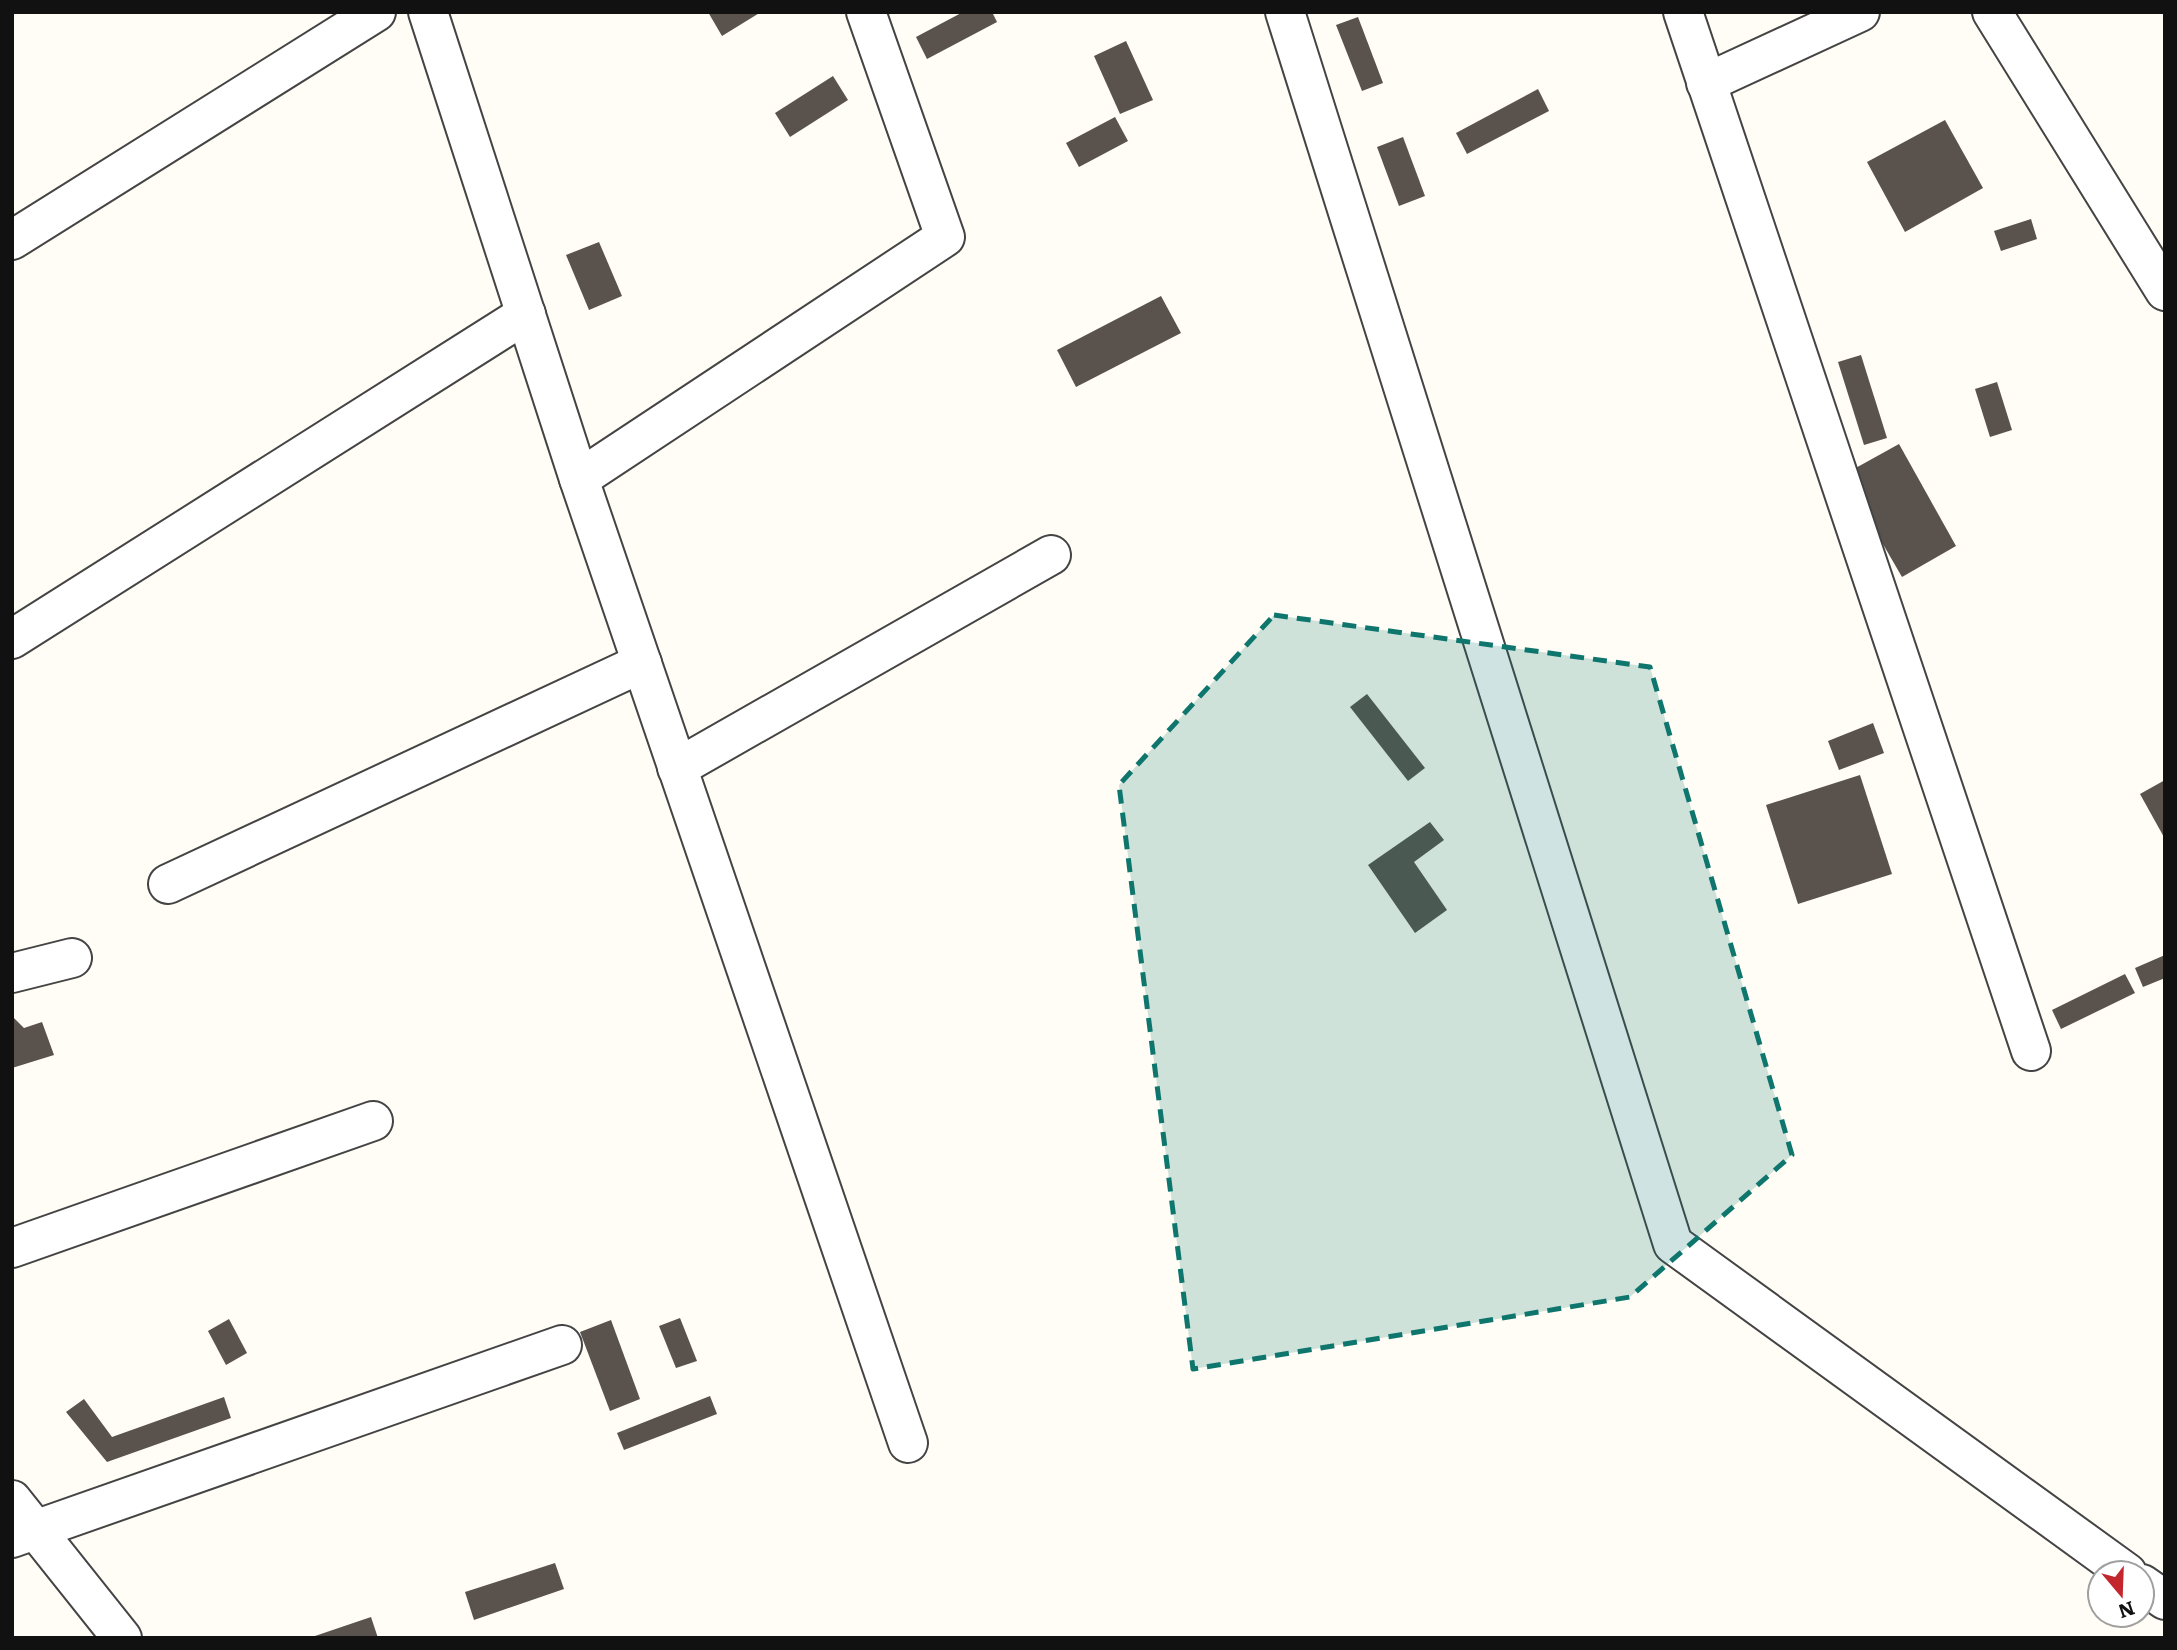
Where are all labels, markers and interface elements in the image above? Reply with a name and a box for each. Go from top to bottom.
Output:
north arrow [2086,1559,2156,1629]
text: N [2115,1595,2139,1627]

